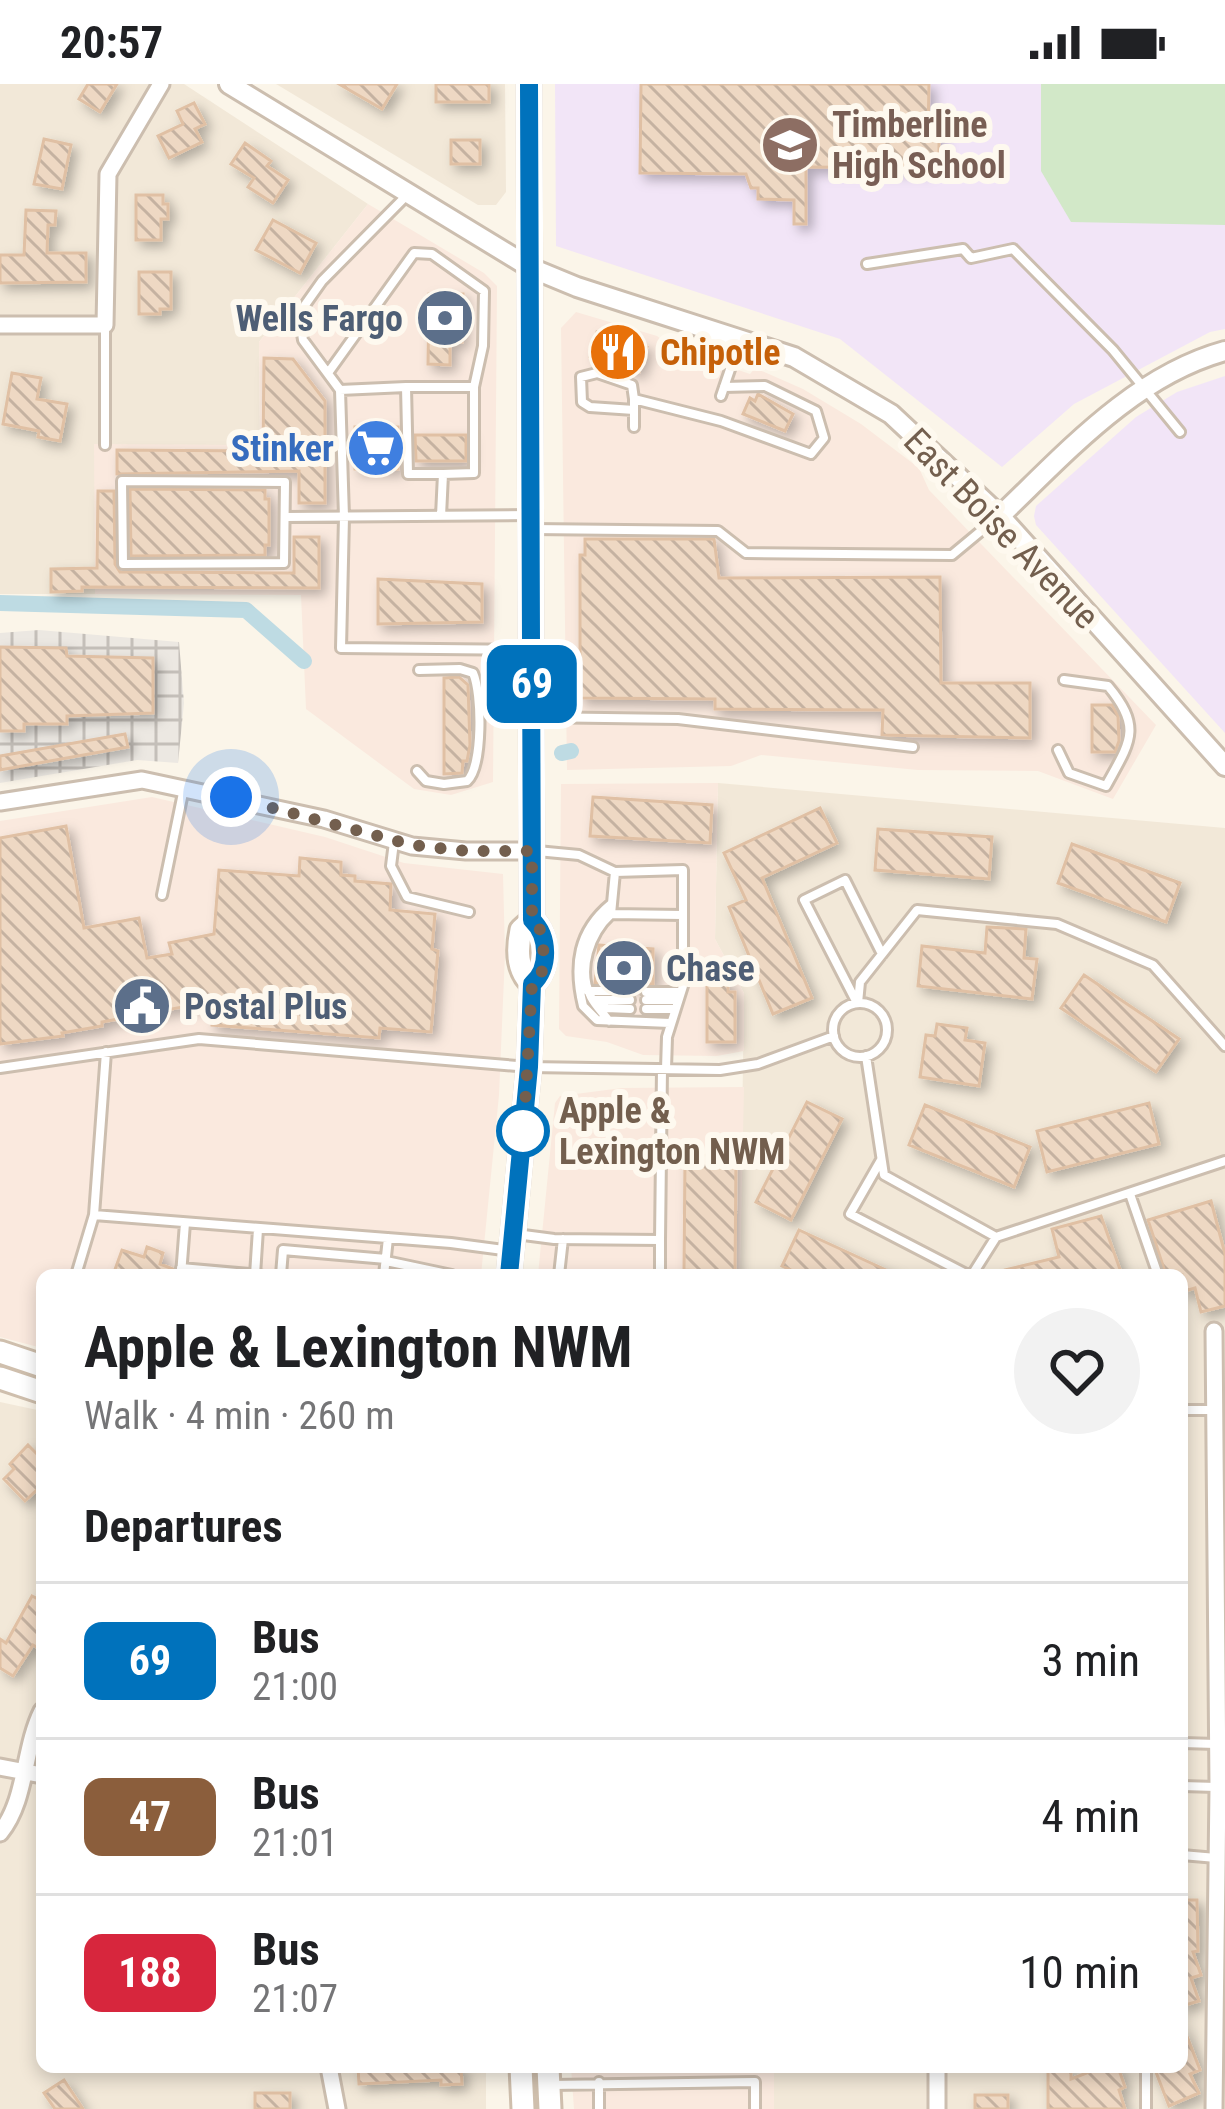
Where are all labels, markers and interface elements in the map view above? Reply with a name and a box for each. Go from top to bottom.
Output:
text: 20:57 [60,16,163,69]
place label: Timberline High School [832,104,1006,187]
school or university icon: Timberline High School [759,114,821,176]
bank icon: Wells Fargo [414,287,476,349]
place label: Wells Fargo [235,298,403,340]
restaurant icon: Chipotle [587,321,649,383]
place label: Chipotle [660,332,780,374]
supermarket icon: Stinker [345,417,407,479]
street label: East Boise Avenue [895,420,1107,637]
place label: Stinker [231,428,334,470]
line badge: 69 [478,645,586,723]
text: 69 [511,659,553,708]
your location [201,767,261,827]
bank icon: Chase [593,937,655,999]
place label: Chase [666,948,755,990]
public building icon: Postal Plus [111,975,173,1037]
place label: Postal Plus [184,986,347,1028]
place label: Apple & Lexington NWM [559,1090,785,1173]
marker: Apple & Lexington NWM [498,1106,548,1156]
button: heart [1014,1308,1140,1434]
text: Apple & Lexington NWM [84,1314,633,1381]
text: Walk · 4 min · 260 m [84,1393,395,1439]
text: Departures [84,1500,283,1553]
text: Bus [252,1611,320,1664]
text: 3 min [1041,1634,1140,1687]
text: 69 [129,1636,171,1685]
text: 21:00 [252,1664,338,1710]
text: Bus [252,1767,320,1820]
text: 4 min [1041,1790,1140,1843]
text: 47 [129,1792,171,1841]
text: 21:01 [252,1820,338,1866]
text: Bus [252,1923,320,1976]
text: 10 min [1019,1946,1140,1999]
text: 188 [118,1948,182,1997]
text: 21:07 [252,1976,338,2022]

